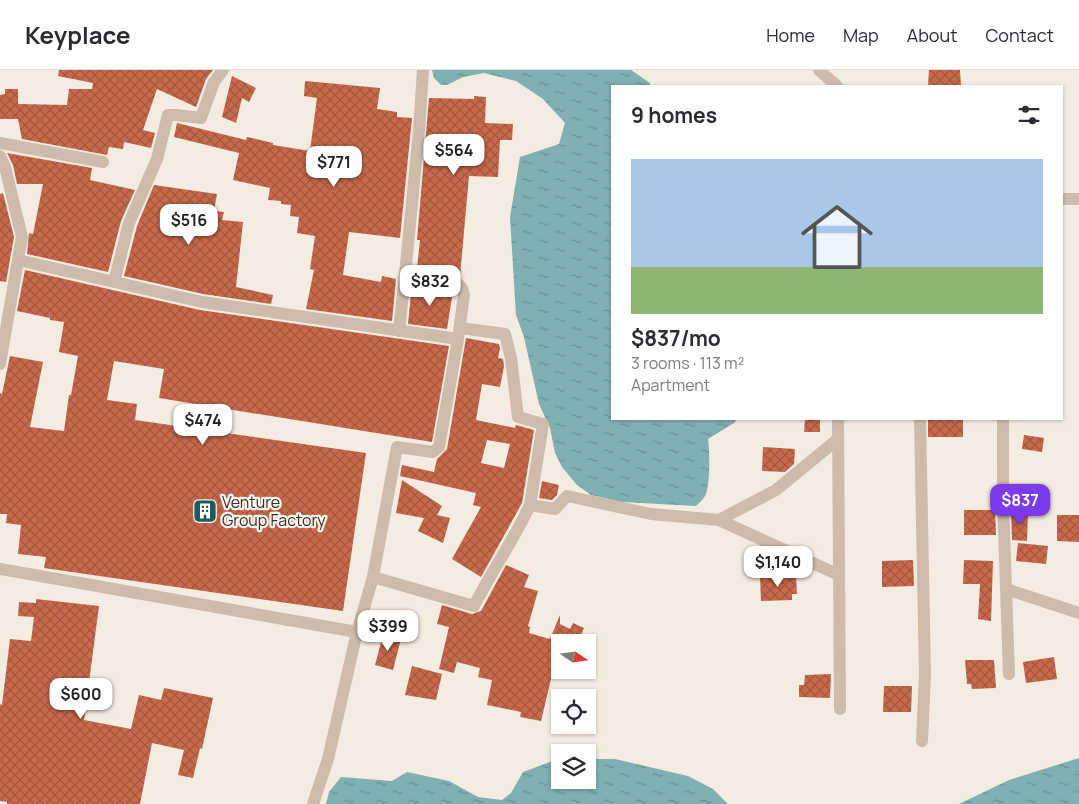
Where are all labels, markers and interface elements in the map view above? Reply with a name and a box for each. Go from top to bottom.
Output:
text: Keyplace [25,18,130,51]
text: Home [766,23,815,47]
text: Map [843,23,879,47]
text: About [907,23,957,47]
text: Contact [985,23,1054,47]
text: 9 homes [631,101,717,129]
icon: filters [1015,101,1043,129]
pin: $564 [424,134,484,176]
text: $564 [434,139,474,161]
pin: $771 [304,146,364,188]
text: $771 [317,151,351,173]
icon: home [792,192,882,282]
pin: $516 [159,204,219,246]
text: $516 [171,209,207,231]
pin: $832 [400,264,460,307]
text: $832 [411,270,449,292]
text: $837/mo [631,324,721,352]
text: 3 rooms · 113 m² [631,352,744,374]
text: Apartment [631,374,710,396]
pin: $474 [173,404,233,446]
text: $474 [184,409,222,431]
pin: $837 [990,484,1050,526]
text: $837 [1001,489,1039,511]
place label: Venture Group Factory [222,491,326,531]
building icon: Venture Group Factory [192,498,218,524]
pin: $1,140 [737,546,819,588]
text: $1,140 [755,551,801,573]
pin: $399 [358,610,418,652]
text: $399 [368,615,408,637]
north arrow [551,634,596,679]
map controls [551,634,596,789]
pin: $600 [51,678,111,720]
text: $600 [60,683,102,705]
button: locate [551,689,596,734]
button: layers [551,744,596,789]

